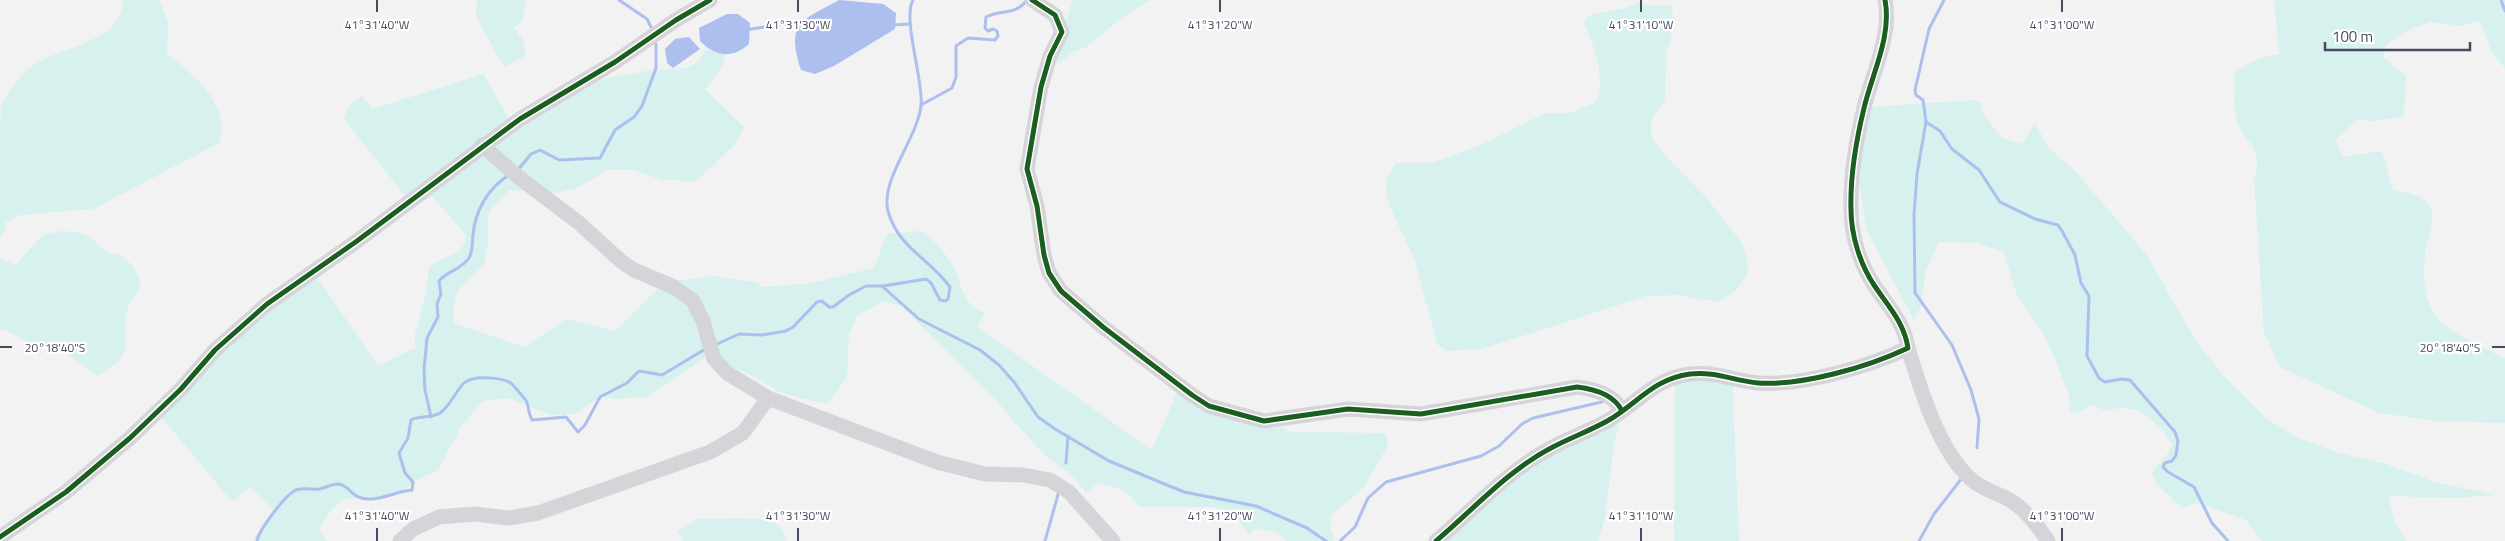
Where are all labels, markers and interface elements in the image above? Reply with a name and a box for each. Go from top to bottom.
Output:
text: 41°31'40"W [345,15,410,34]
text: 41°31'30"W [766,15,831,34]
text: 41°31'20"W [1188,15,1253,34]
text: 41°31'10"W [1609,15,1674,34]
text: 41°31'00"W [2030,15,2095,34]
scale bar [2325,20,2470,52]
text: 100 m [2332,25,2373,48]
text: 20°18'40"S [25,338,85,357]
text: 20°18'40"S [2420,338,2480,357]
text: 41°31'40"W [345,506,410,525]
text: 41°31'30"W [766,506,831,525]
text: 41°31'20"W [1188,506,1253,525]
text: 41°31'10"W [1609,506,1674,525]
text: 41°31'00"W [2030,506,2095,525]

